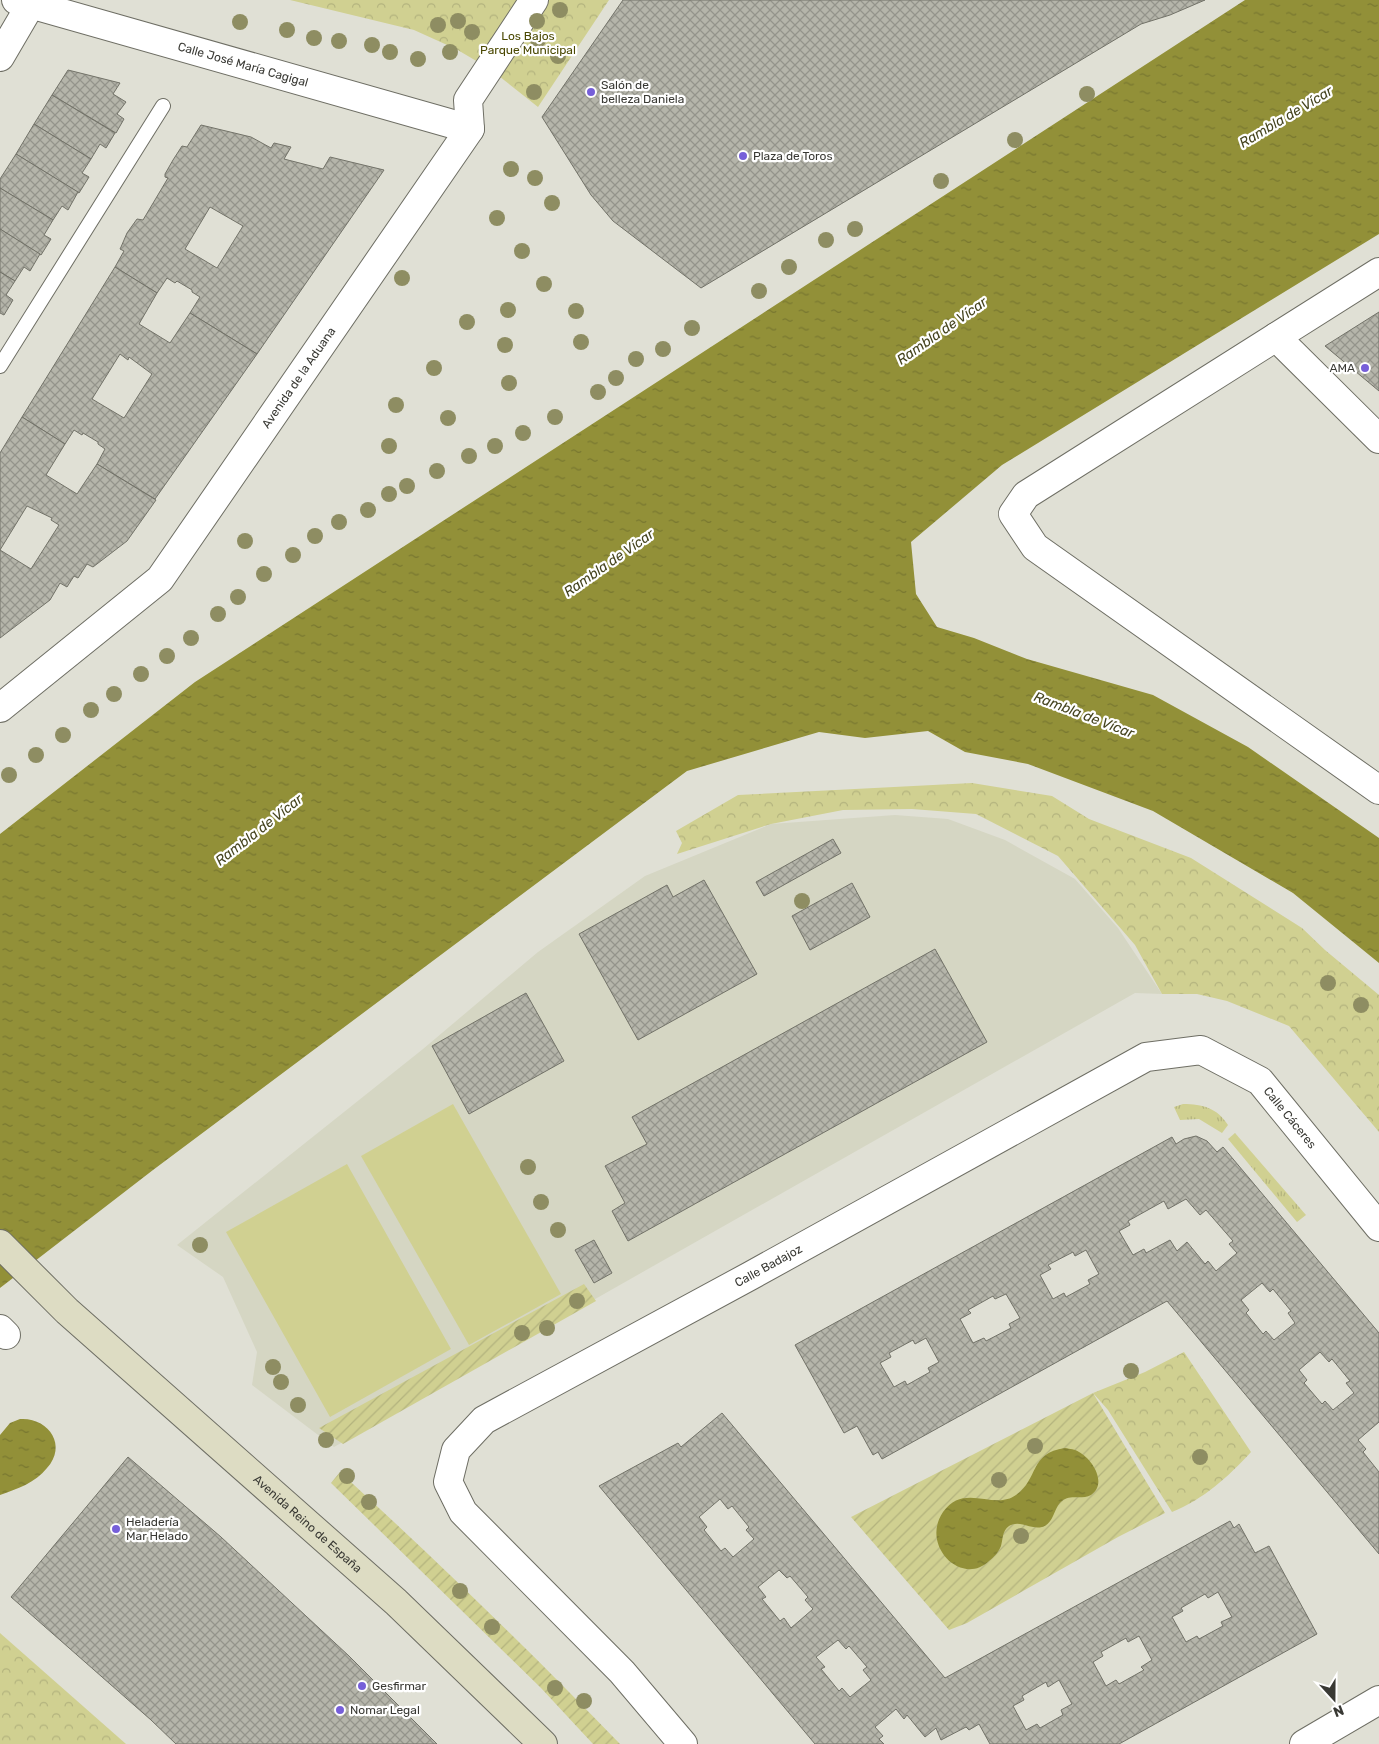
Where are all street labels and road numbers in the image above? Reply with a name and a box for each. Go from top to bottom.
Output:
street label: Calle José María Cagigal [176,39,310,90]
street label: Avenida de la Aduana [259,324,338,431]
street label: Calle Cáceres [1261,1084,1319,1151]
street label: Calle Badajoz [732,1242,804,1290]
street label: Avenida Reino de España [250,1472,365,1576]

